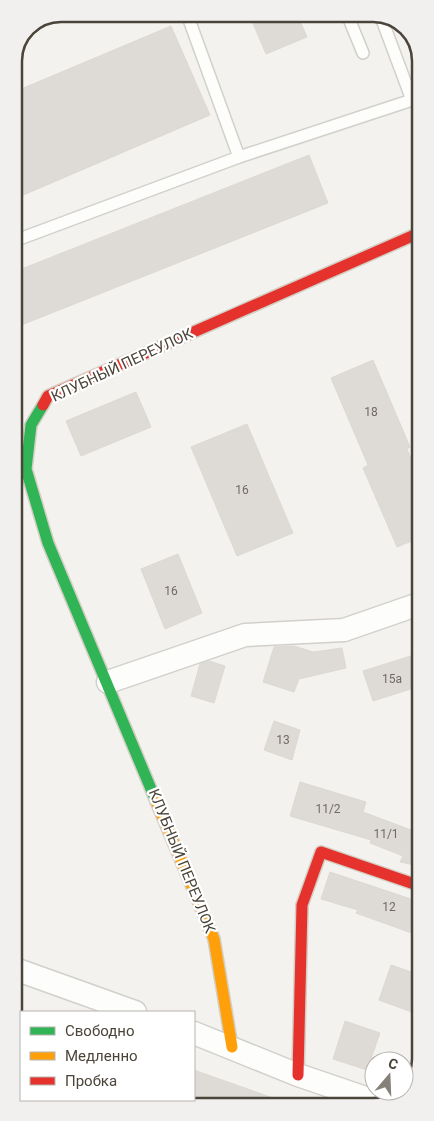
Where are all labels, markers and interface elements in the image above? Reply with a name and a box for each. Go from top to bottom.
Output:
street label: КЛУБНЫЙ ПЕРЕУЛОК [48,324,196,406]
house number: 18 [364,405,378,419]
house number: 16 [235,483,249,497]
house number: 16 [164,584,178,598]
house number: 15а [382,672,402,686]
house number: 13 [276,733,290,747]
street label: КЛУБНЫЙ ПЕРЕУЛОК [145,786,219,936]
house number: 11/2 [315,802,341,816]
house number: 11/1 [373,827,399,841]
house number: 12 [382,900,396,914]
legend [20,1011,195,1101]
text: Свободно [65,1022,134,1040]
text: Медленно [65,1047,138,1065]
north arrow [364,1051,414,1101]
text: С [386,1055,400,1073]
text: Пробка [65,1072,117,1090]

